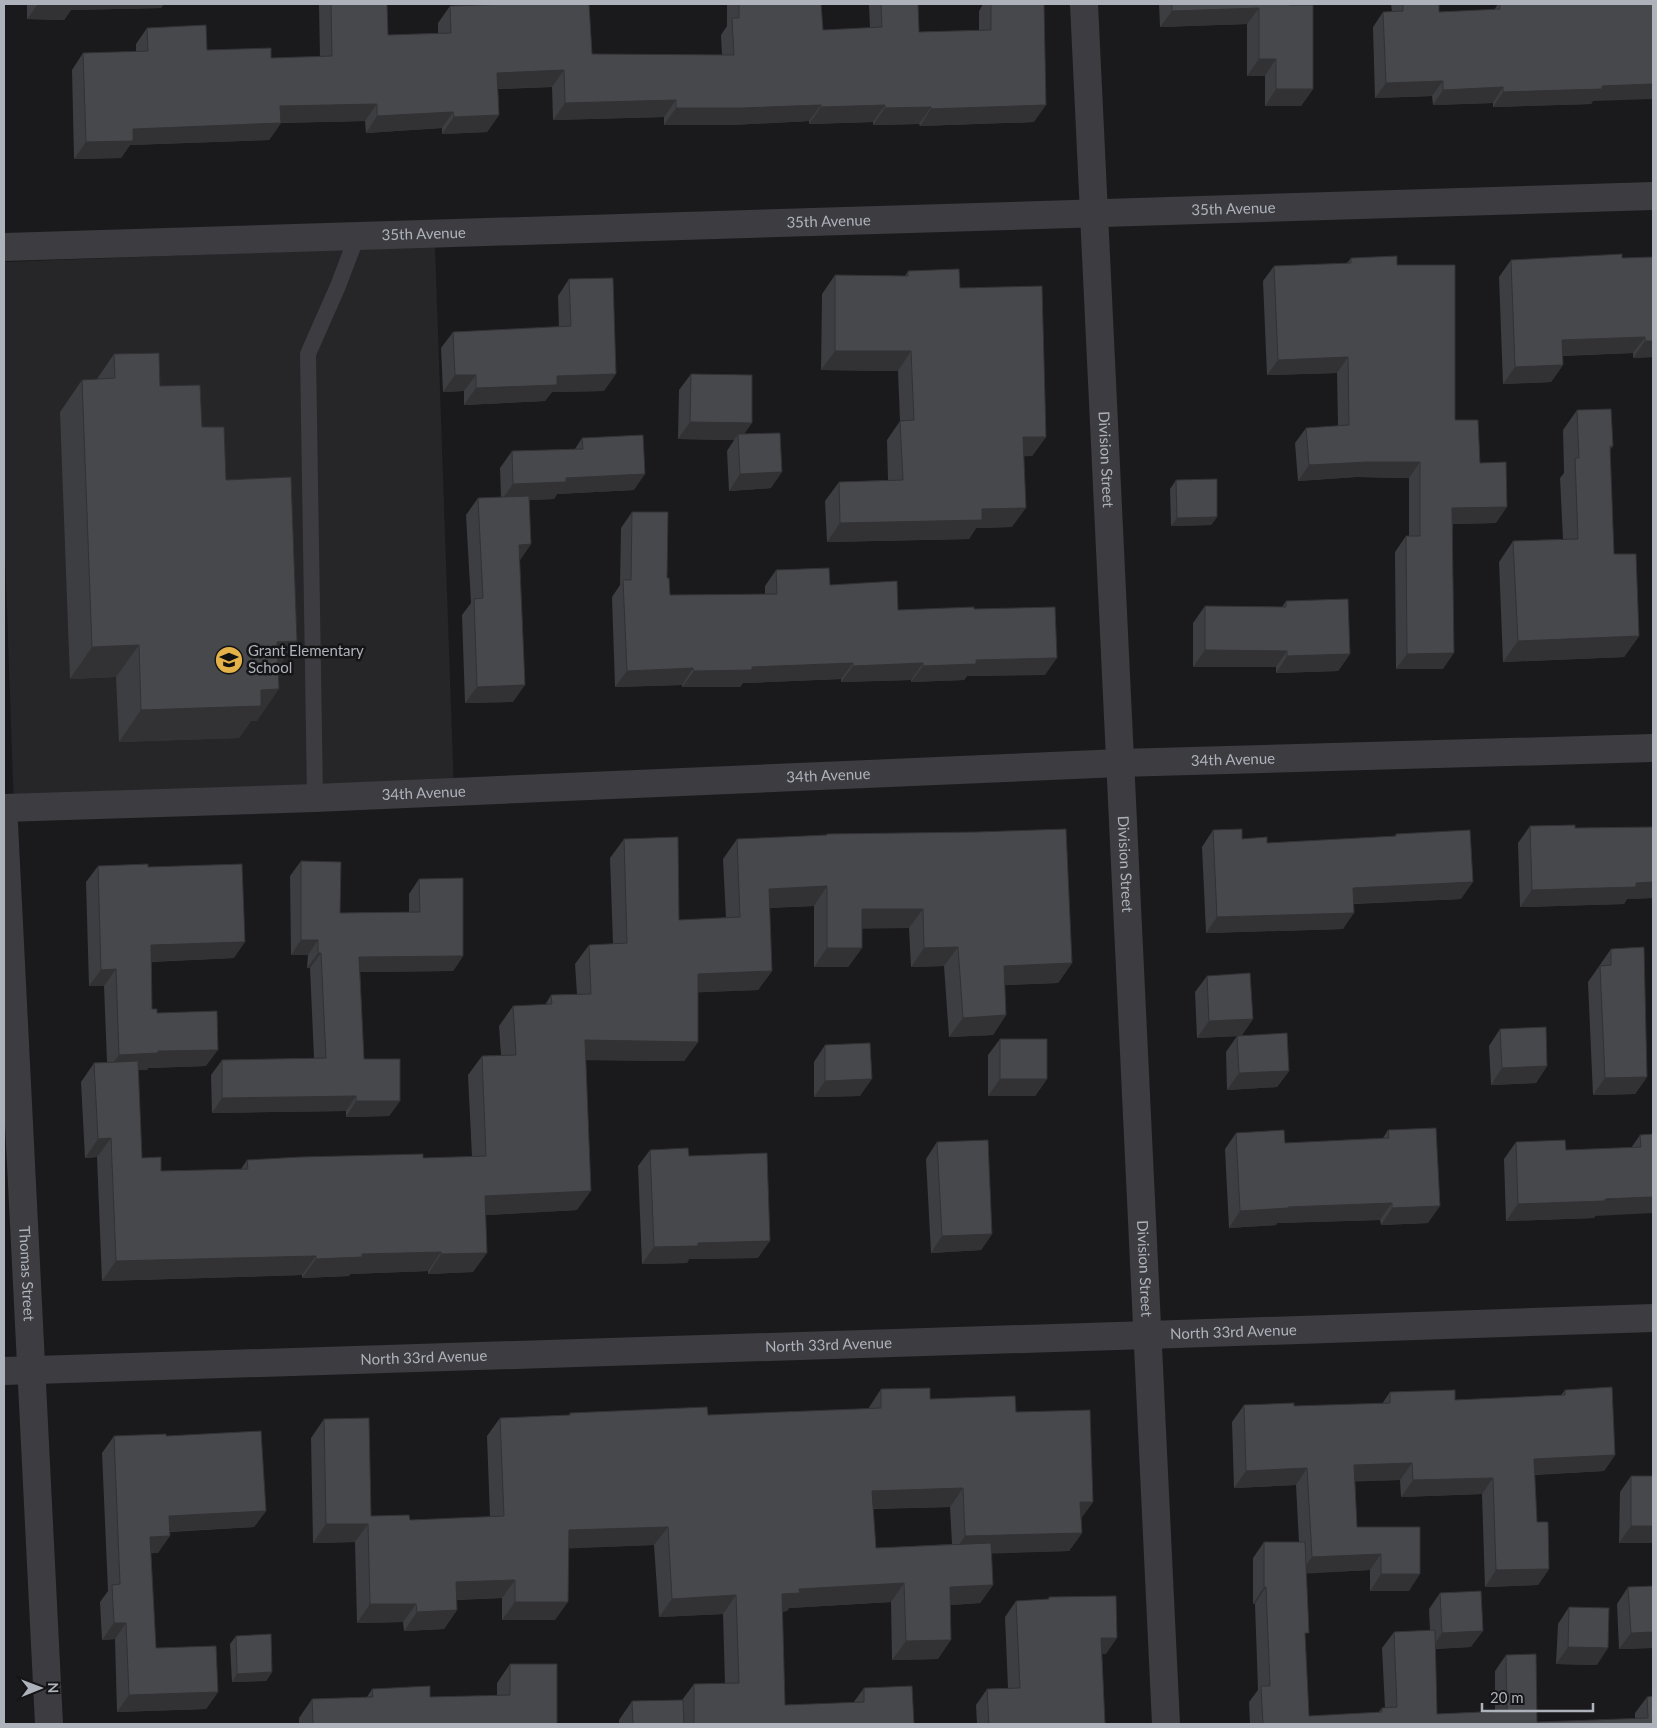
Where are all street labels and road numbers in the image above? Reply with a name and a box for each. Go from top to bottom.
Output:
street label: 35th Avenue [1191,198,1276,218]
street label: 35th Avenue [786,210,871,231]
street label: 35th Avenue [381,223,466,243]
street label: Division Street [1095,411,1118,509]
street label: 34th Avenue [1191,749,1275,769]
street label: 34th Avenue [786,764,871,786]
street label: 34th Avenue [381,781,466,803]
street label: Division Street [1115,815,1137,913]
street label: Division Street [1134,1220,1157,1318]
street label: Thomas Street [16,1225,39,1322]
street label: North 33rd Avenue [1170,1320,1297,1342]
street label: North 33rd Avenue [765,1333,892,1355]
street label: North 33rd Avenue [360,1346,488,1368]

